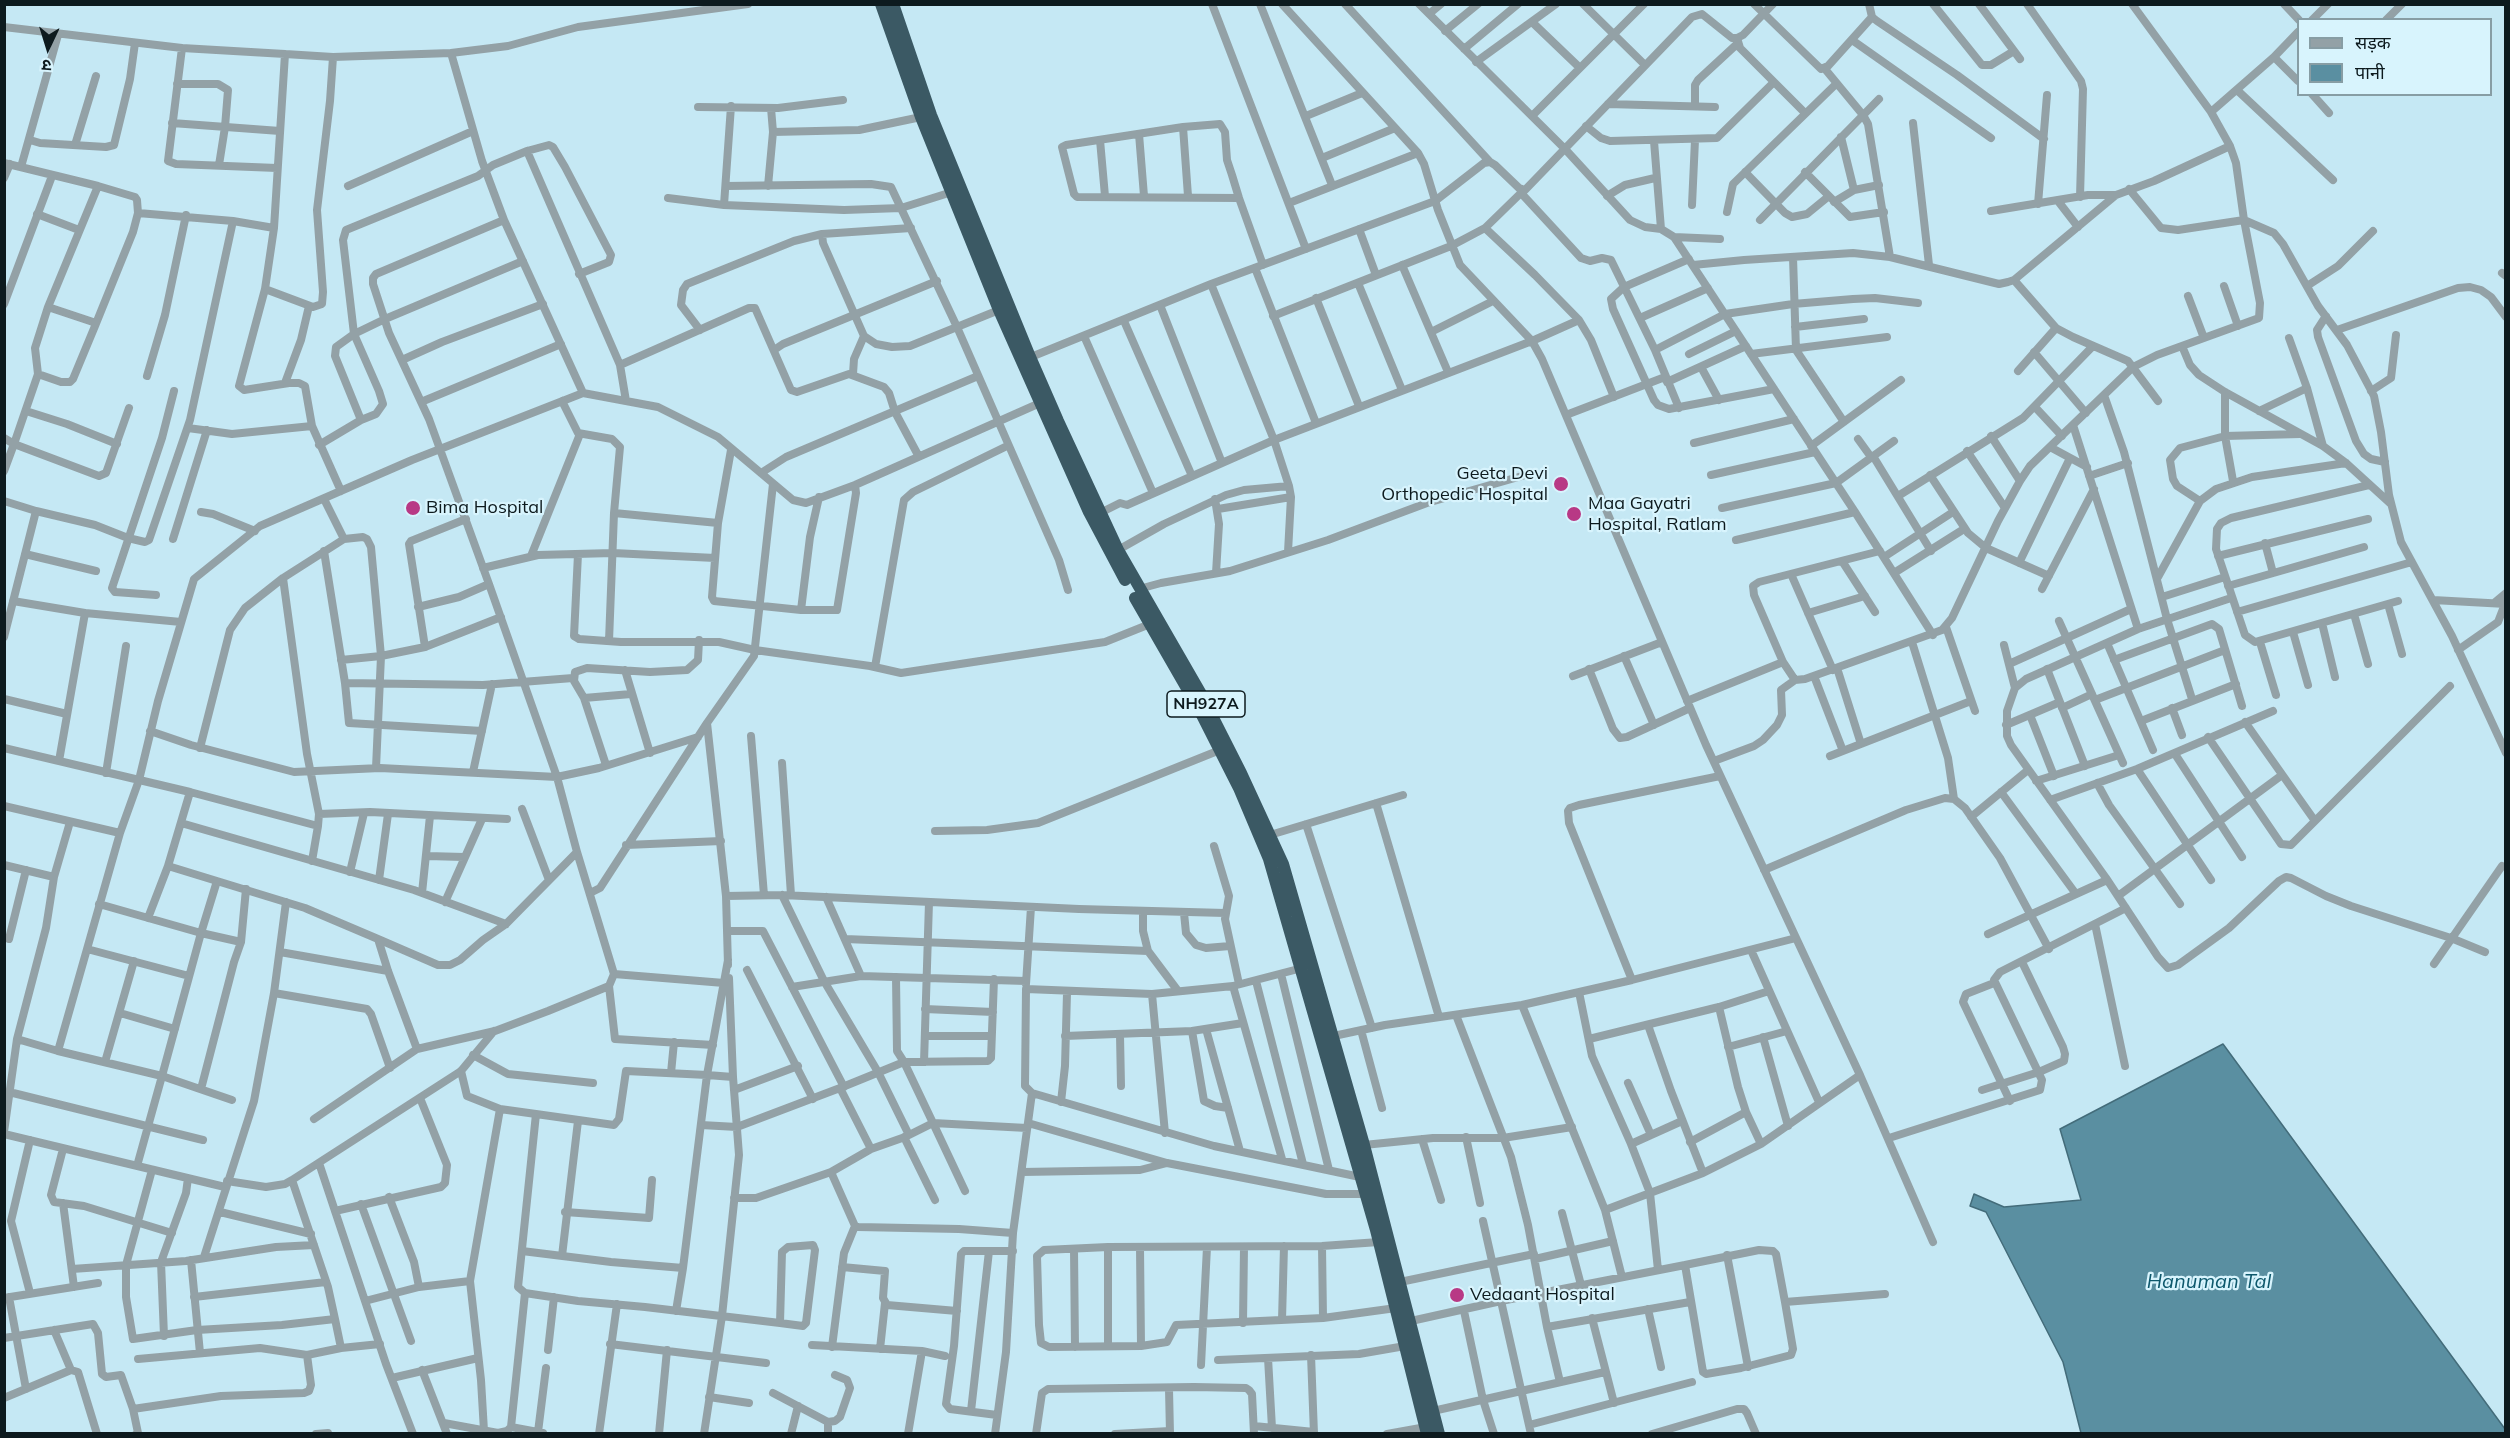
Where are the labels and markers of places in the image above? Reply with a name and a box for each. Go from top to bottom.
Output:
place label: Geeta Devi Orthopedic Hospital [1381,463,1548,506]
marker: Geeta Devi Orthopedic Hospital [1552,475,1570,493]
place label: Maa Gayatri Hospital, Ratlam [1588,493,1727,536]
place label: Bima Hospital [426,497,543,519]
marker: Bima Hospital [404,499,422,517]
marker: Maa Gayatri Hospital, Ratlam [1565,505,1583,523]
place label: Vedaant Hospital [1470,1284,1615,1306]
marker: Vedaant Hospital [1448,1286,1466,1304]

